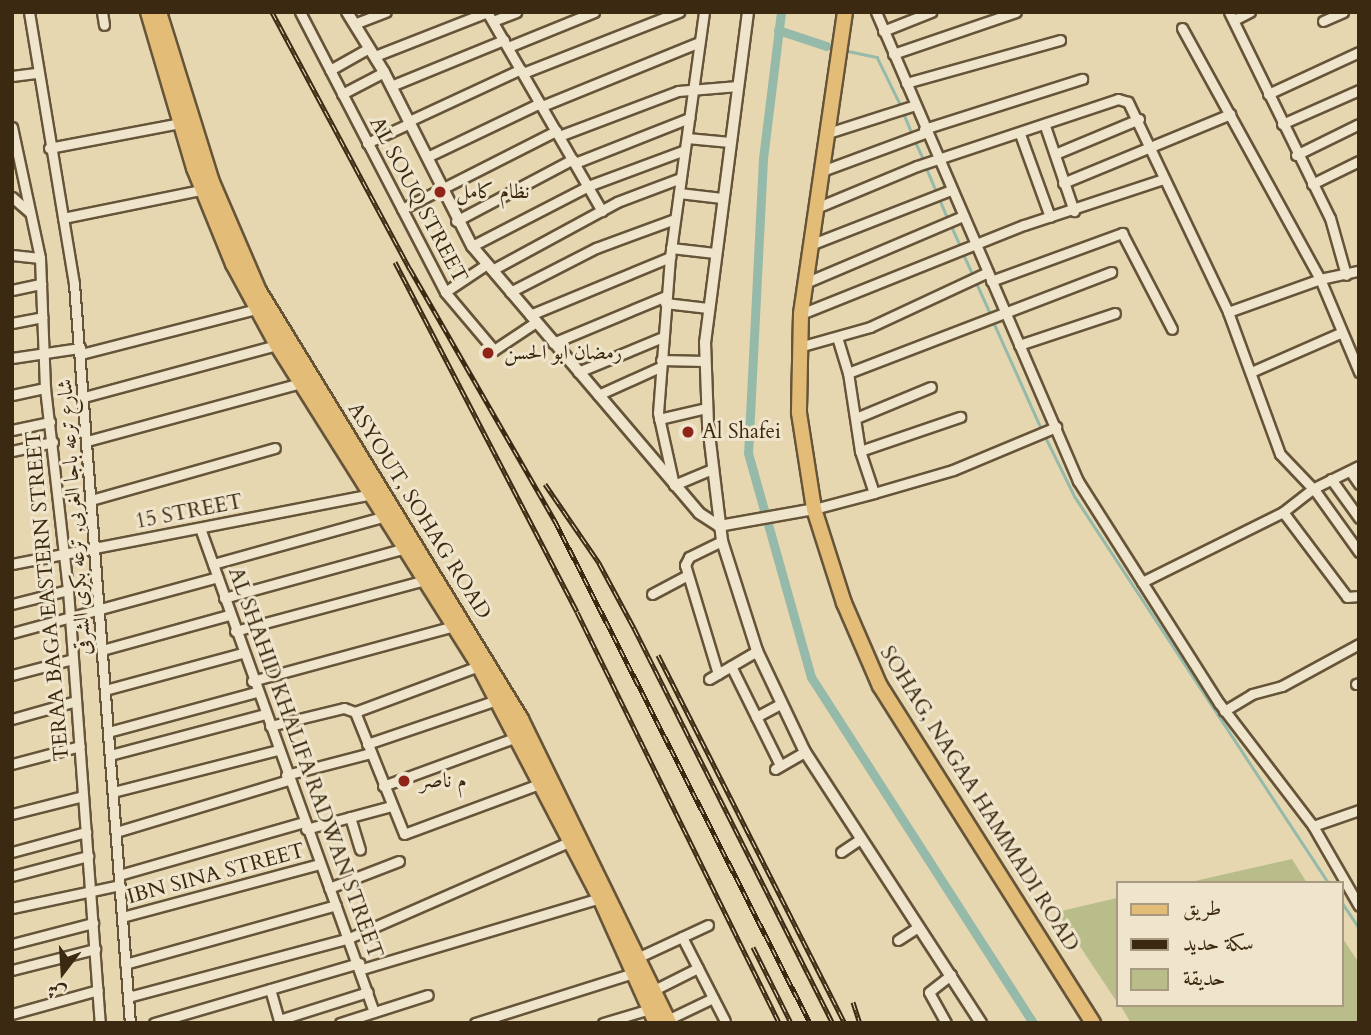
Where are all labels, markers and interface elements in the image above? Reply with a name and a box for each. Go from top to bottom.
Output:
street label: AL SOUQ STREET [364,113,472,287]
place label: نظام كامل [456,179,529,205]
marker: نظام كامل [430,182,450,202]
place label: رمضان ابو الحسن [504,340,622,366]
marker: رمضان ابو الحسن [478,343,498,363]
street label: شارع ترعه باجا الغربى, ترعه بكرى الشرقى [53,378,97,656]
street label: ASYOUT, SOHAG ROAD [342,398,496,624]
place label: Al Shafei [702,419,781,445]
marker: Al Shafei [680,424,696,440]
street label: TERAA BAGA EASTERN STREET [21,430,75,762]
street label: 15 STREET [133,489,245,535]
street label: AL SHAHID KHALIFA RADWAN STREET [222,564,388,962]
street label: SOHAG, NAGAA HAMMADI ROAD [874,642,1084,956]
place label: م ناصر [420,768,467,794]
marker: م ناصر [394,771,414,791]
street label: IBN SINA STREET [124,838,308,910]
legend [1116,881,1343,1007]
text: طريق [1183,894,1221,923]
text: سكة حديد [1183,929,1254,958]
north arrow [28,937,98,1007]
text: حديقة [1183,964,1226,993]
text: ش [44,977,70,1007]

